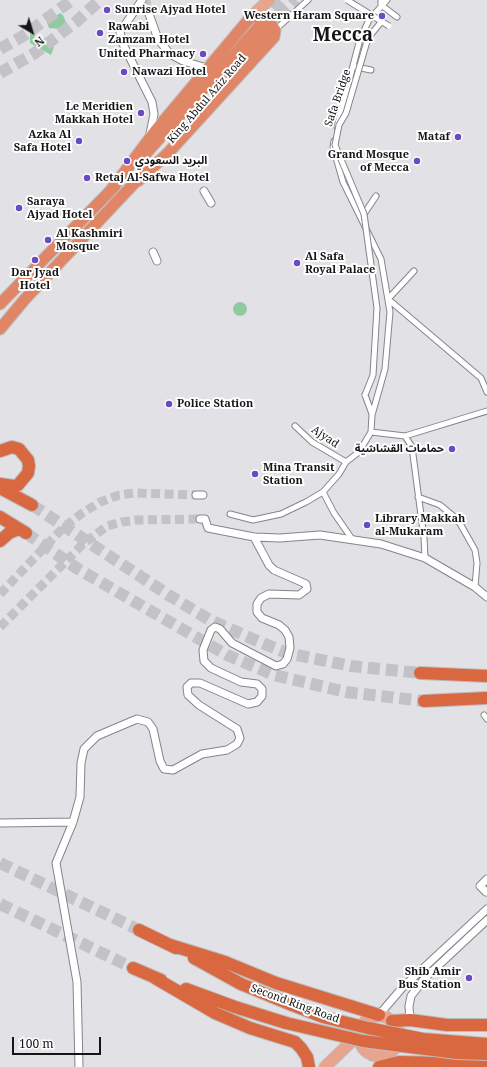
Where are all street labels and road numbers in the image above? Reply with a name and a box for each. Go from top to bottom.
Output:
street label: King Abdul Aziz Road [165,52,249,146]
street label: Safa Bridge [322,68,354,128]
street label: Ajyad [309,423,341,451]
street label: Second Ring Road [249,982,341,1026]

